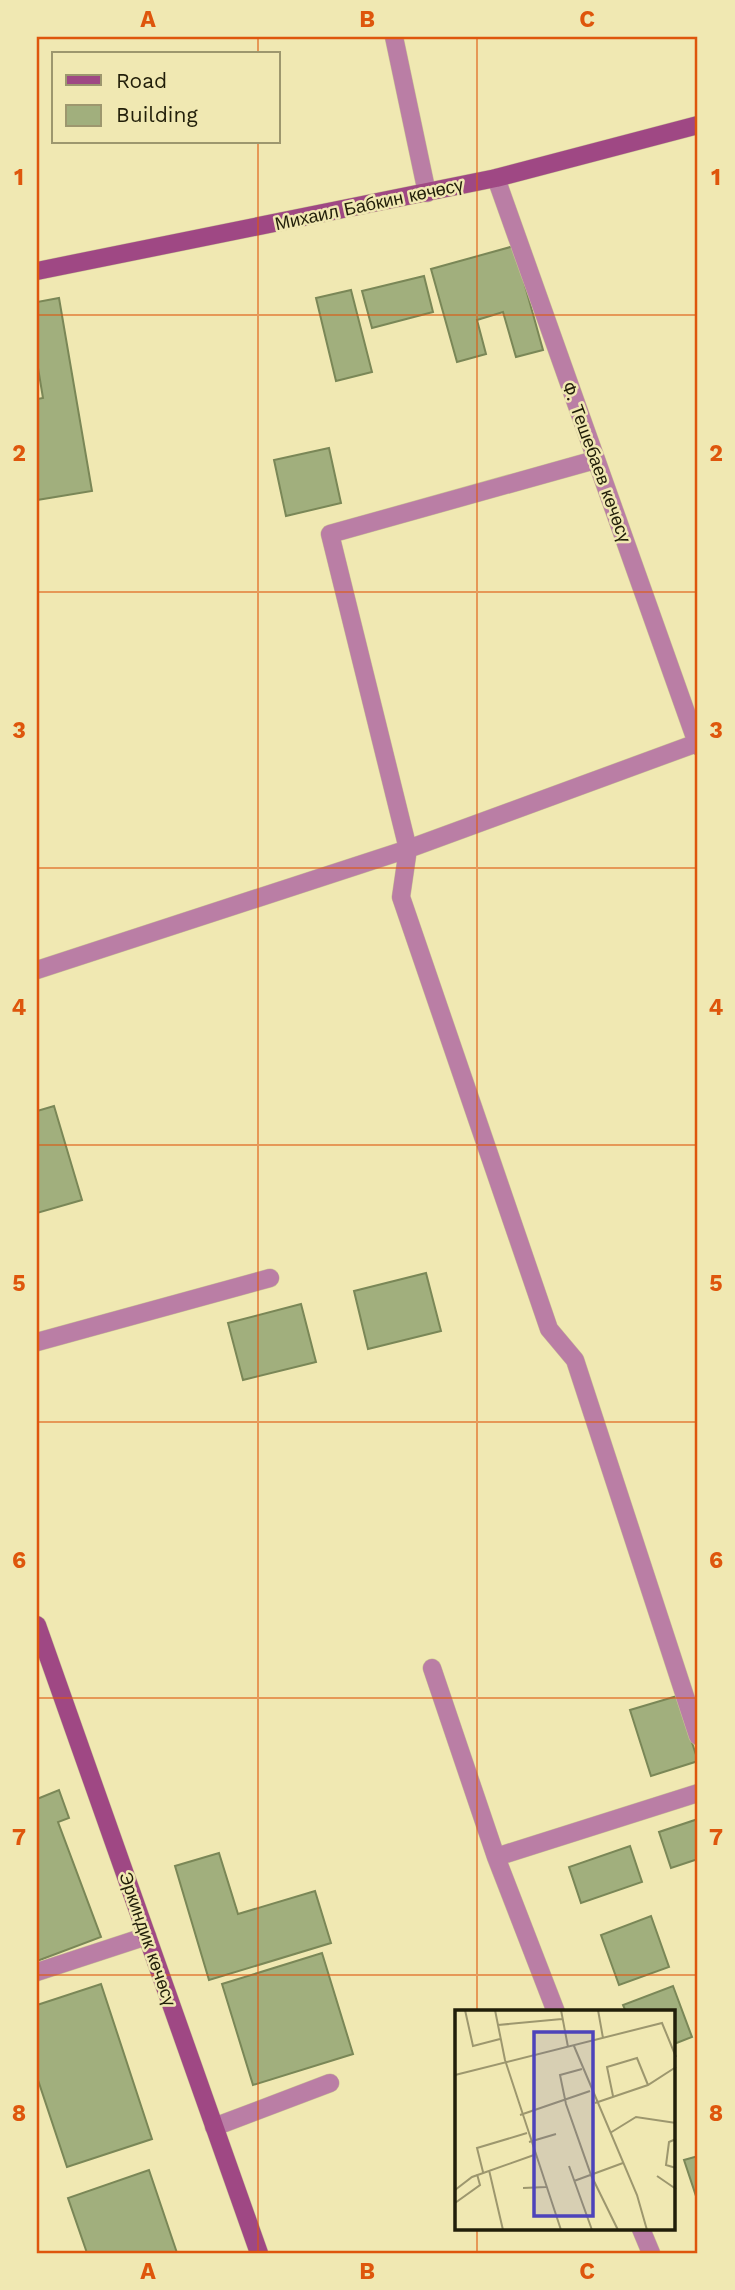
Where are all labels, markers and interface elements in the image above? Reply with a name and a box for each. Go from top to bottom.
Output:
text: A [140,6,156,33]
text: B [359,6,375,33]
text: C [579,6,595,33]
legend [52,52,280,144]
text: Road [116,68,167,93]
text: Building [116,102,198,127]
text: 1 [14,164,24,191]
text: 1 [711,164,721,191]
street label: Михаил Бабкин көчөсү [273,174,465,234]
street label: Ф. Тешебаев көчөсү [558,379,636,545]
text: 2 [12,440,26,467]
text: 2 [709,440,723,467]
text: 3 [12,717,26,744]
text: 3 [709,717,723,744]
text: 4 [12,994,27,1021]
text: 4 [709,994,724,1021]
text: 5 [12,1270,26,1297]
text: 5 [709,1270,723,1297]
text: 6 [12,1547,26,1574]
text: 6 [709,1547,723,1574]
text: 7 [12,1824,26,1851]
text: 7 [709,1824,723,1851]
street label: Эркиндик көчөсү [115,1869,181,2009]
inset map [455,2010,676,2230]
text: 8 [12,2100,26,2127]
text: 8 [709,2100,723,2127]
text: A [140,2258,156,2285]
text: B [359,2258,375,2285]
text: C [579,2258,595,2285]

